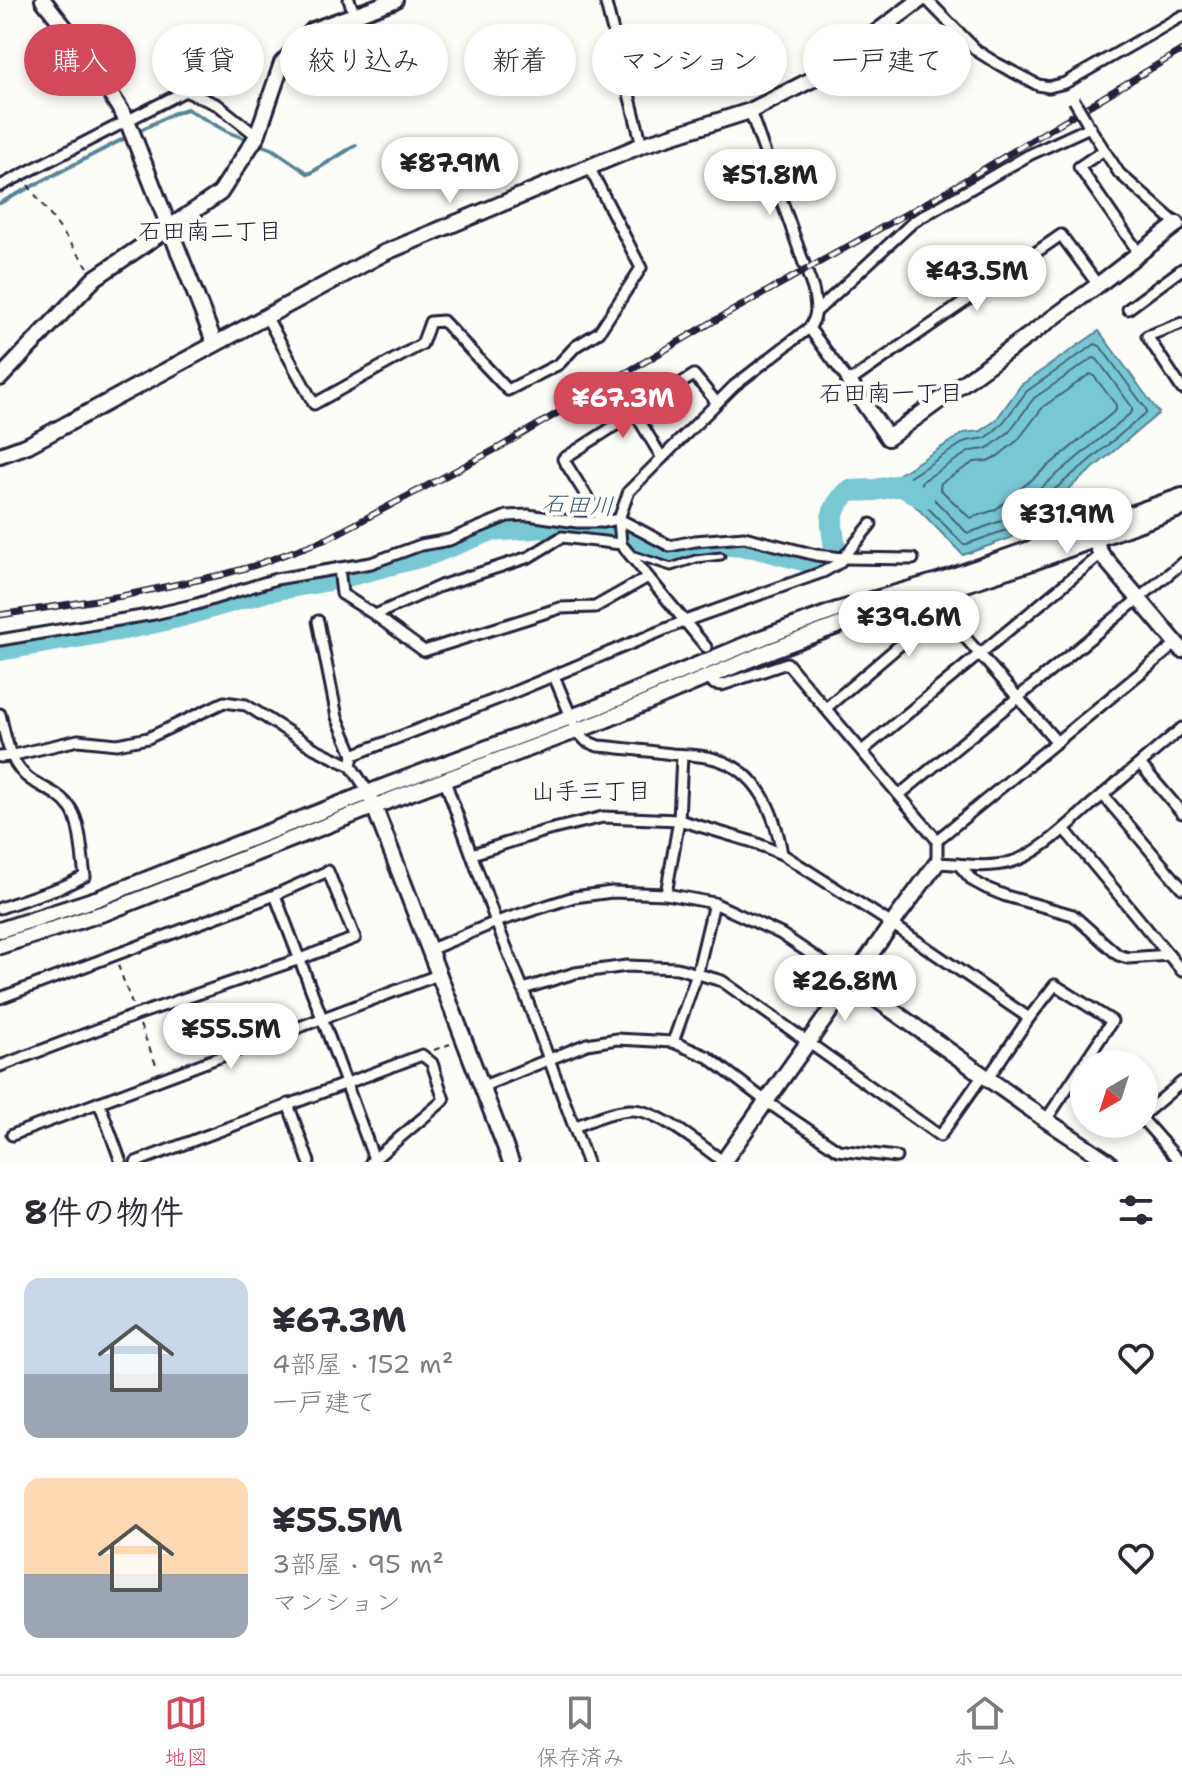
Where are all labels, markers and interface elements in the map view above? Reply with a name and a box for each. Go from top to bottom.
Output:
chip: 購入 [24,24,136,96]
chip: 賃貸 [152,24,264,96]
chip: 絞り込み [280,24,448,96]
chip: 新着 [464,24,576,96]
chip: マンション [592,24,787,96]
chip: 一戸建て [803,24,971,96]
pin: ¥87.9M [385,137,515,205]
text: ¥87.9M [399,145,501,180]
pin: ¥51.8M [705,149,835,217]
text: ¥51.8M [722,157,818,192]
district label: 石田南二丁目 [138,215,282,247]
pin: ¥43.5M [912,245,1042,313]
text: ¥43.5M [926,253,1028,288]
pin: ¥67.3M [558,372,688,440]
district label: 石田南一丁目 [819,377,963,409]
text: ¥67.3M [572,380,674,415]
water label: 石田川 [541,487,615,523]
pin: ¥31.9M [1002,488,1132,556]
text: ¥31.9M [1020,496,1114,531]
pin: ¥39.6M [844,591,974,659]
text: ¥39.6M [856,599,962,634]
district label: 山手三丁目 [531,775,651,807]
pin: ¥26.8M [780,955,910,1023]
text: ¥26.8M [792,963,898,998]
pin: ¥55.5M [166,1003,296,1071]
text: ¥55.5M [181,1011,281,1046]
north arrow [1070,1050,1158,1138]
map controls [1070,1050,1158,1138]
icon: filters [1114,1188,1158,1232]
text: 8件の物件 [24,1189,184,1235]
text: ¥67.3M [272,1297,406,1343]
icon: home [88,1310,184,1406]
icon: heart [1114,1336,1158,1380]
text: 4部屋 · 152 m² [272,1346,454,1381]
text: 一戸建て [272,1384,376,1419]
text: ¥55.5M [272,1497,403,1543]
icon: home [88,1510,184,1606]
icon: heart [1114,1536,1158,1580]
text: 3部屋 · 95 m² [272,1546,444,1581]
text: マンション [272,1584,401,1619]
tab: 地図 [164,1691,208,1772]
tab: 保存済み [536,1691,624,1772]
tab: ホーム [953,1691,1018,1772]

